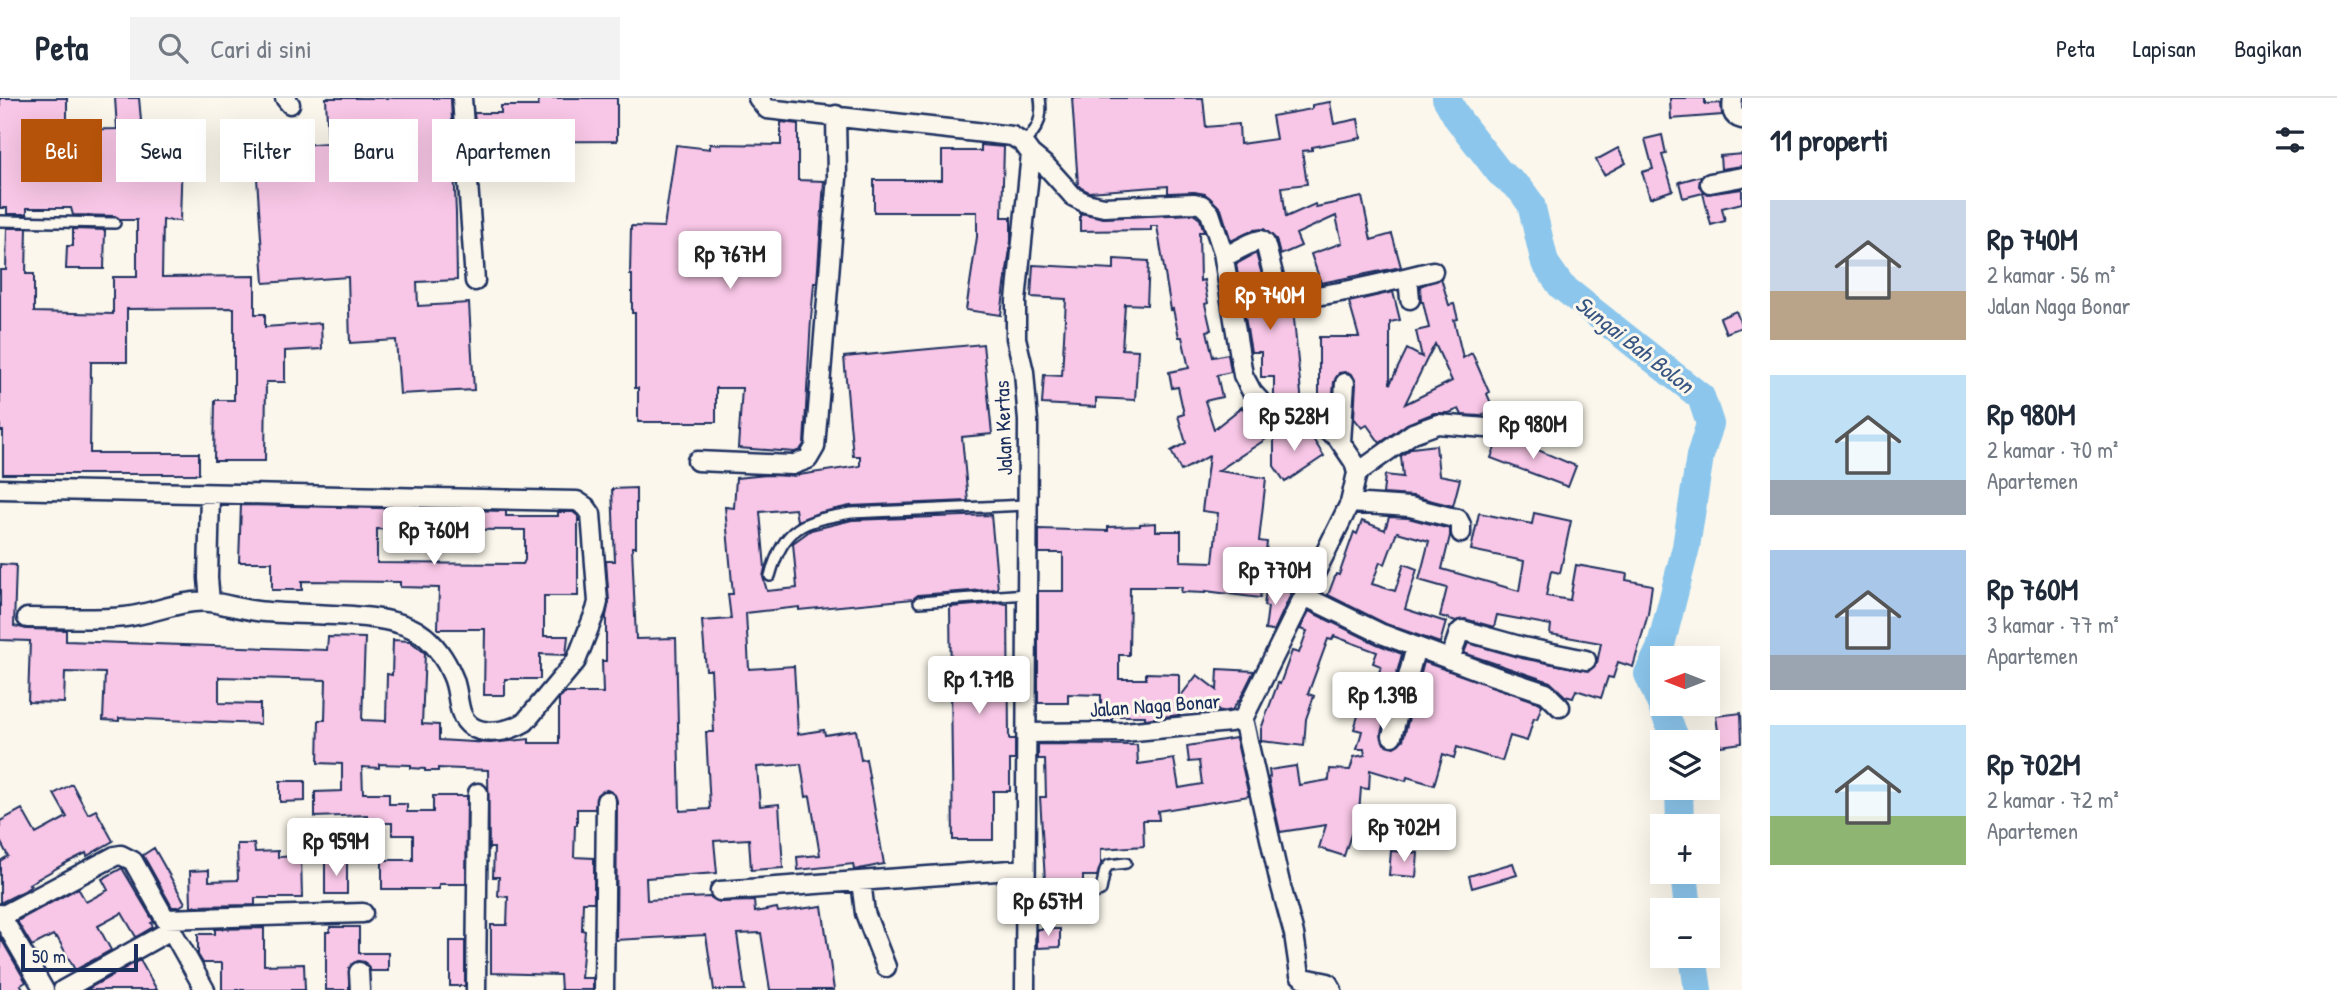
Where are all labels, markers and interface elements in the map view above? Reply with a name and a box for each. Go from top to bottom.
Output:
search box [130,17,620,80]
text: Peta [35,26,88,70]
icon: search [154,29,192,67]
text: Cari di sini [210,31,312,66]
text: Peta [2056,32,2095,64]
text: Lapisan [2133,32,2196,64]
text: Bagikan [2234,32,2302,64]
chip: Beli [21,119,102,182]
chip: Sewa [116,119,206,182]
chip: Filter [220,119,315,182]
chip: Baru [329,119,418,182]
chip: Apartemen [432,119,575,182]
text: 11 properti [1770,120,1889,160]
icon: filters [2271,121,2309,159]
text: Rp 740M [1987,219,2078,259]
icon: home [1826,228,1910,312]
pin: Rp 767M [665,232,795,291]
text: Rp 767M [694,238,766,269]
text: 2 kamar · 56 m² [1987,259,2115,290]
pin: Rp 740M [1205,272,1335,332]
text: Rp 740M [1235,279,1305,310]
water label: Sungai Bah Bolon [1569,288,1702,402]
text: Jalan Naga Bonar [1987,290,2130,321]
street label: Jalan Kertas [987,380,1019,476]
pin: Rp 528M [1229,394,1359,453]
text: Rp 980M [1987,394,2076,434]
text: Rp 528M [1259,400,1329,431]
pin: Rp 980M [1468,402,1598,461]
icon: home [1826,403,1910,487]
text: Rp 980M [1499,408,1567,439]
text: 2 kamar · 70 m² [1987,434,2118,465]
text: Apartemen [1987,465,2078,496]
pin: Rp 760M [369,508,499,567]
text: Rp 760M [399,514,469,545]
pin: Rp 770M [1210,547,1340,607]
text: Rp 770M [1239,554,1311,585]
text: Rp 760M [1987,569,2078,609]
icon: home [1826,578,1910,662]
text: 3 kamar · 77 m² [1987,609,2119,640]
text: Apartemen [1987,640,2078,671]
north arrow [1650,646,1720,716]
map controls [1650,646,1720,968]
pin: Rp 1.71B [907,656,1051,716]
text: Rp 1.71B [944,663,1014,694]
pin: Rp 1.39B [1311,672,1455,732]
text: Rp 1.39B [1348,679,1418,710]
street label: Jalan Naga Bonar [1089,686,1221,724]
button: layers [1650,730,1720,800]
text: Rp 702M [1987,744,2081,784]
icon: home [1826,753,1910,837]
text: 2 kamar · 72 m² [1987,784,2119,815]
pin: Rp 702M [1339,804,1469,864]
text: Rp 702M [1368,811,1440,842]
button: + [1650,814,1720,884]
text: Apartemen [1987,815,2078,846]
pin: Rp 959M [271,818,401,878]
text: Rp 959M [303,825,369,856]
pin: Rp 657M [983,878,1113,938]
text: Rp 657M [1013,885,1083,916]
button: − [1650,898,1720,968]
scale bar [21,941,138,973]
text: 50 m [32,943,66,969]

